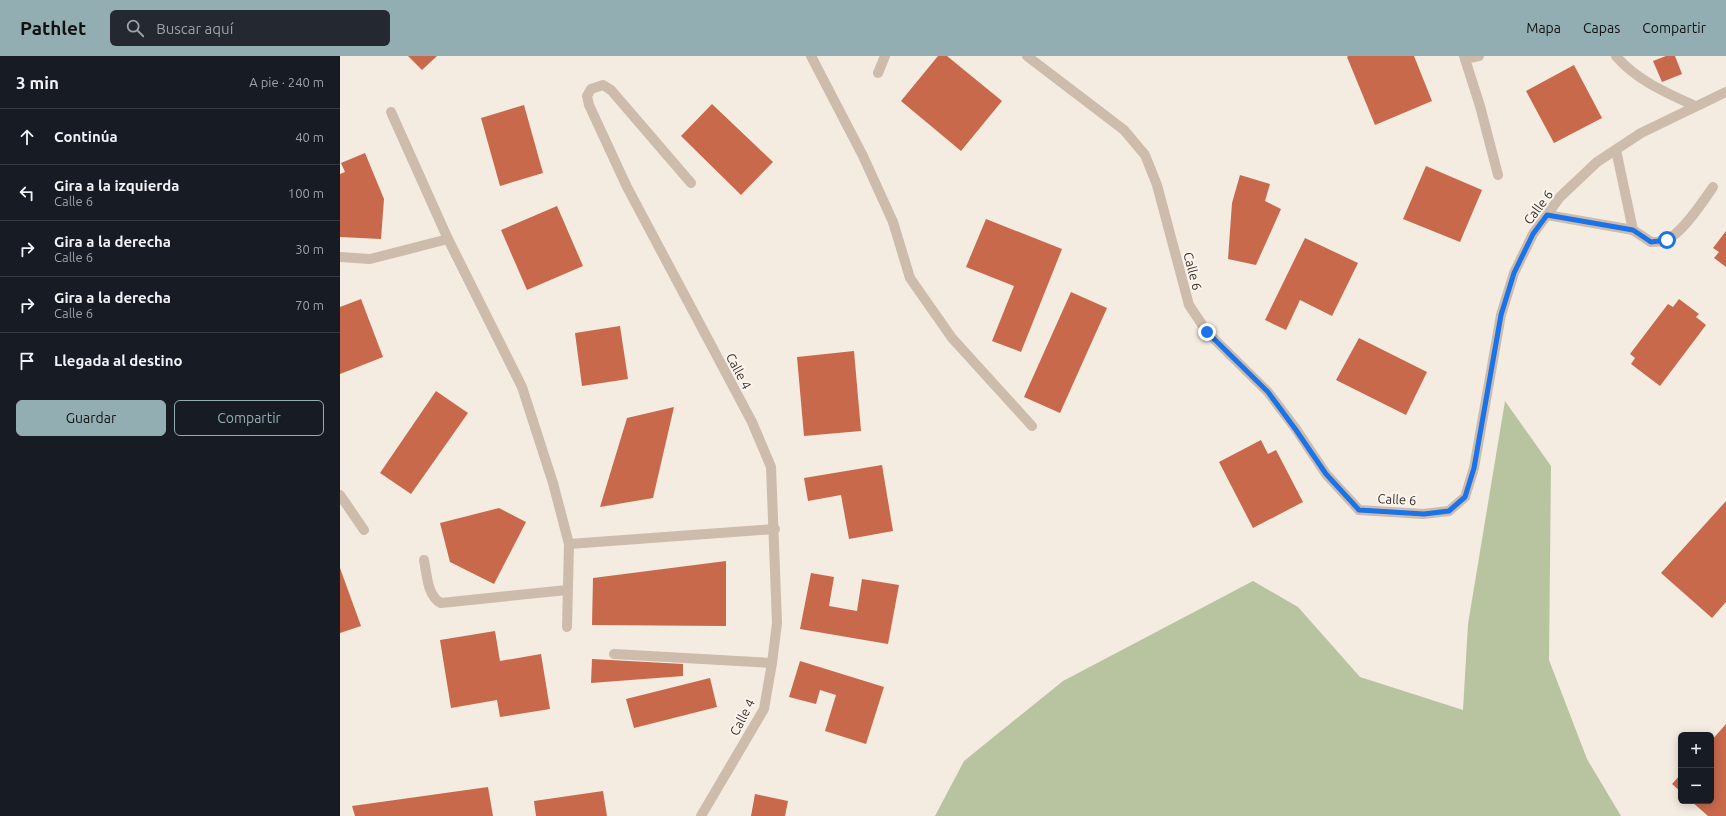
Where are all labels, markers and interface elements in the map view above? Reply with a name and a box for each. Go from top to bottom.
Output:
search box [110,10,390,46]
text: Pathlet [20,17,86,39]
icon: search [124,17,146,39]
text: Buscar aquí [156,20,233,37]
text: Mapa [1526,20,1561,36]
text: Capas [1583,20,1620,36]
text: Compartir [1642,20,1706,36]
text: 3 min [16,73,59,92]
text: A pie · 240 m [249,75,324,89]
icon: ahead [16,126,38,148]
text: Continúa [54,128,118,145]
text: 40 m [295,130,324,144]
text: Gira a la izquierda [54,177,180,194]
icon: left [16,182,38,204]
text: 100 m [288,186,324,200]
street label: Calle 6 [1521,187,1555,227]
text: Calle 6 [54,194,93,208]
route start [1658,231,1676,249]
text: Gira a la derecha [54,233,171,250]
icon: right [16,238,38,260]
text: 30 m [295,242,324,256]
text: Calle 6 [54,250,93,264]
street label: Calle 6 [1181,250,1205,292]
text: Gira a la derecha [54,289,171,306]
icon: right [16,294,38,316]
text: 70 m [295,298,324,312]
text: Calle 6 [54,306,93,320]
route end [1198,323,1216,341]
icon: arrive [16,350,38,372]
street label: Calle 4 [724,351,754,391]
text: Llegada al destino [54,352,183,369]
button: Guardar [16,400,166,436]
button: Compartir [174,400,324,436]
street label: Calle 6 [1377,491,1417,507]
street label: Calle 4 [727,696,757,738]
map controls [1678,732,1714,804]
button: + [1678,732,1714,768]
button: − [1678,768,1714,804]

